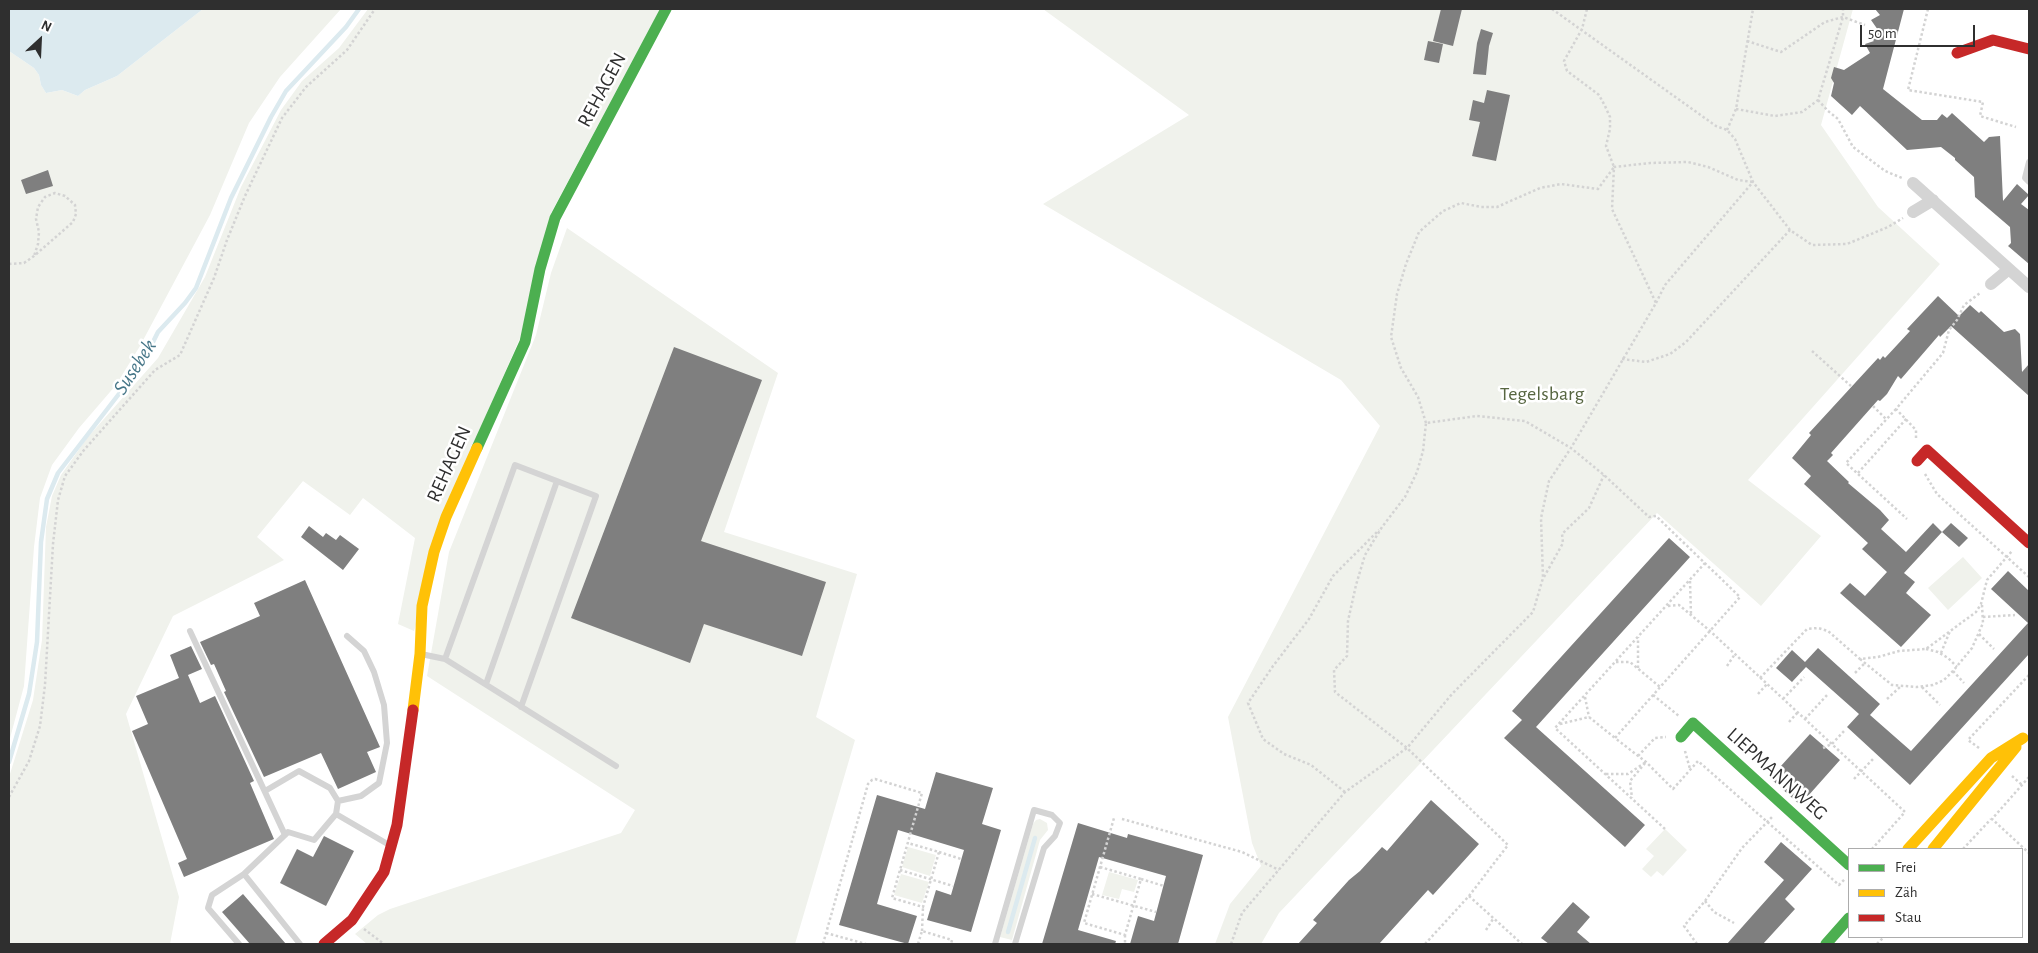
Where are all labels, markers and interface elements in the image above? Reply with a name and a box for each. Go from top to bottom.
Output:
north arrow [15,15,65,65]
scale bar [1863,15,1978,47]
text: N [39,18,54,35]
text: 50 m [1868,26,1897,41]
street label: REHAGEN [572,49,632,131]
water label: Susebek [108,335,162,399]
park label: Tegelsbarg [1500,382,1584,406]
street label: REHAGEN [422,422,476,506]
street label: LIEPMANNWEG [1722,723,1832,825]
legend [1848,848,2023,938]
text: Frei [1895,860,1916,875]
text: Zäh [1895,885,1918,900]
text: Stau [1895,910,1921,925]

